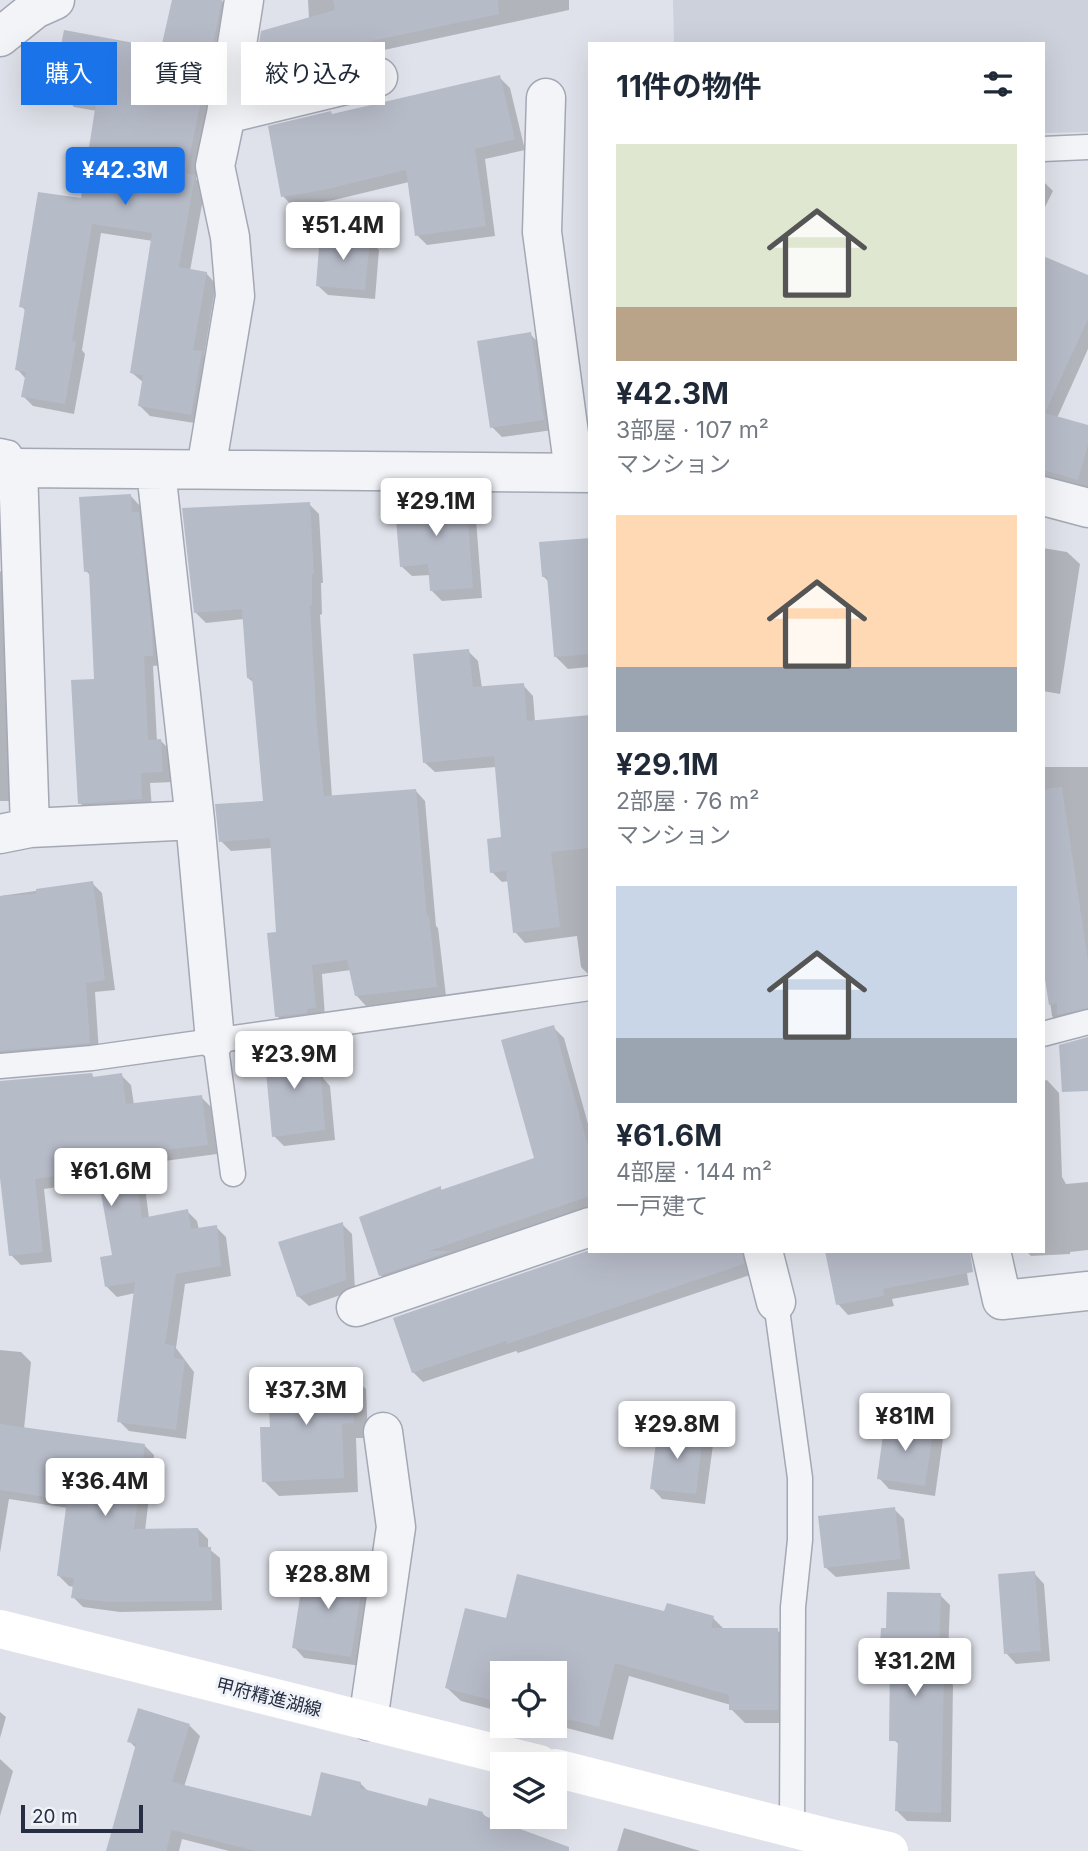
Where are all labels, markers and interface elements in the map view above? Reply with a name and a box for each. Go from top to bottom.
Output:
chip: 購入 [21,42,117,105]
chip: 賃貸 [131,42,227,105]
chip: 絞り込み [241,42,385,105]
icon: filters [979,65,1017,103]
text: 11件の物件 [616,68,762,104]
pin: ¥42.3M [68,148,182,207]
text: ¥42.3M [82,156,168,184]
icon: home [754,190,880,316]
pin: ¥51.4M [286,202,400,262]
text: ¥51.4M [302,211,384,239]
text: ¥42.3M [616,375,729,411]
text: 3部屋 · 107 m² [616,416,769,444]
text: マンション [616,450,731,478]
pin: ¥29.1M [379,478,493,538]
text: ¥29.1M [397,487,475,515]
icon: home [754,561,880,687]
text: ¥29.1M [616,746,719,782]
text: 2部屋 · 76 m² [616,787,759,815]
text: マンション [616,821,731,849]
icon: home [754,932,880,1058]
pin: ¥23.9M [237,1032,351,1091]
text: ¥23.9M [251,1040,337,1068]
text: ¥61.6M [616,1117,722,1153]
pin: ¥61.6M [54,1148,168,1208]
text: ¥61.6M [70,1157,152,1185]
text: 4部屋 · 144 m² [616,1158,772,1186]
text: 一戸建て [616,1192,708,1220]
pin: ¥37.3M [249,1368,363,1427]
text: ¥37.3M [265,1376,347,1404]
pin: ¥81M [864,1394,946,1453]
pin: ¥29.8M [620,1402,734,1461]
text: ¥81M [875,1402,935,1430]
text: ¥29.8M [634,1410,720,1438]
pin: ¥36.4M [48,1458,162,1518]
text: ¥36.4M [62,1467,148,1495]
pin: ¥28.8M [271,1552,385,1611]
text: ¥28.8M [285,1560,371,1588]
pin: ¥31.2M [858,1638,972,1698]
text: ¥31.2M [874,1647,956,1675]
map controls [490,1661,567,1829]
button: locate [490,1661,567,1738]
street label: 甲府精進湖線 [214,1674,324,1720]
button: layers [490,1752,567,1829]
scale bar [21,1802,144,1834]
text: 20 m [32,1805,78,1828]

